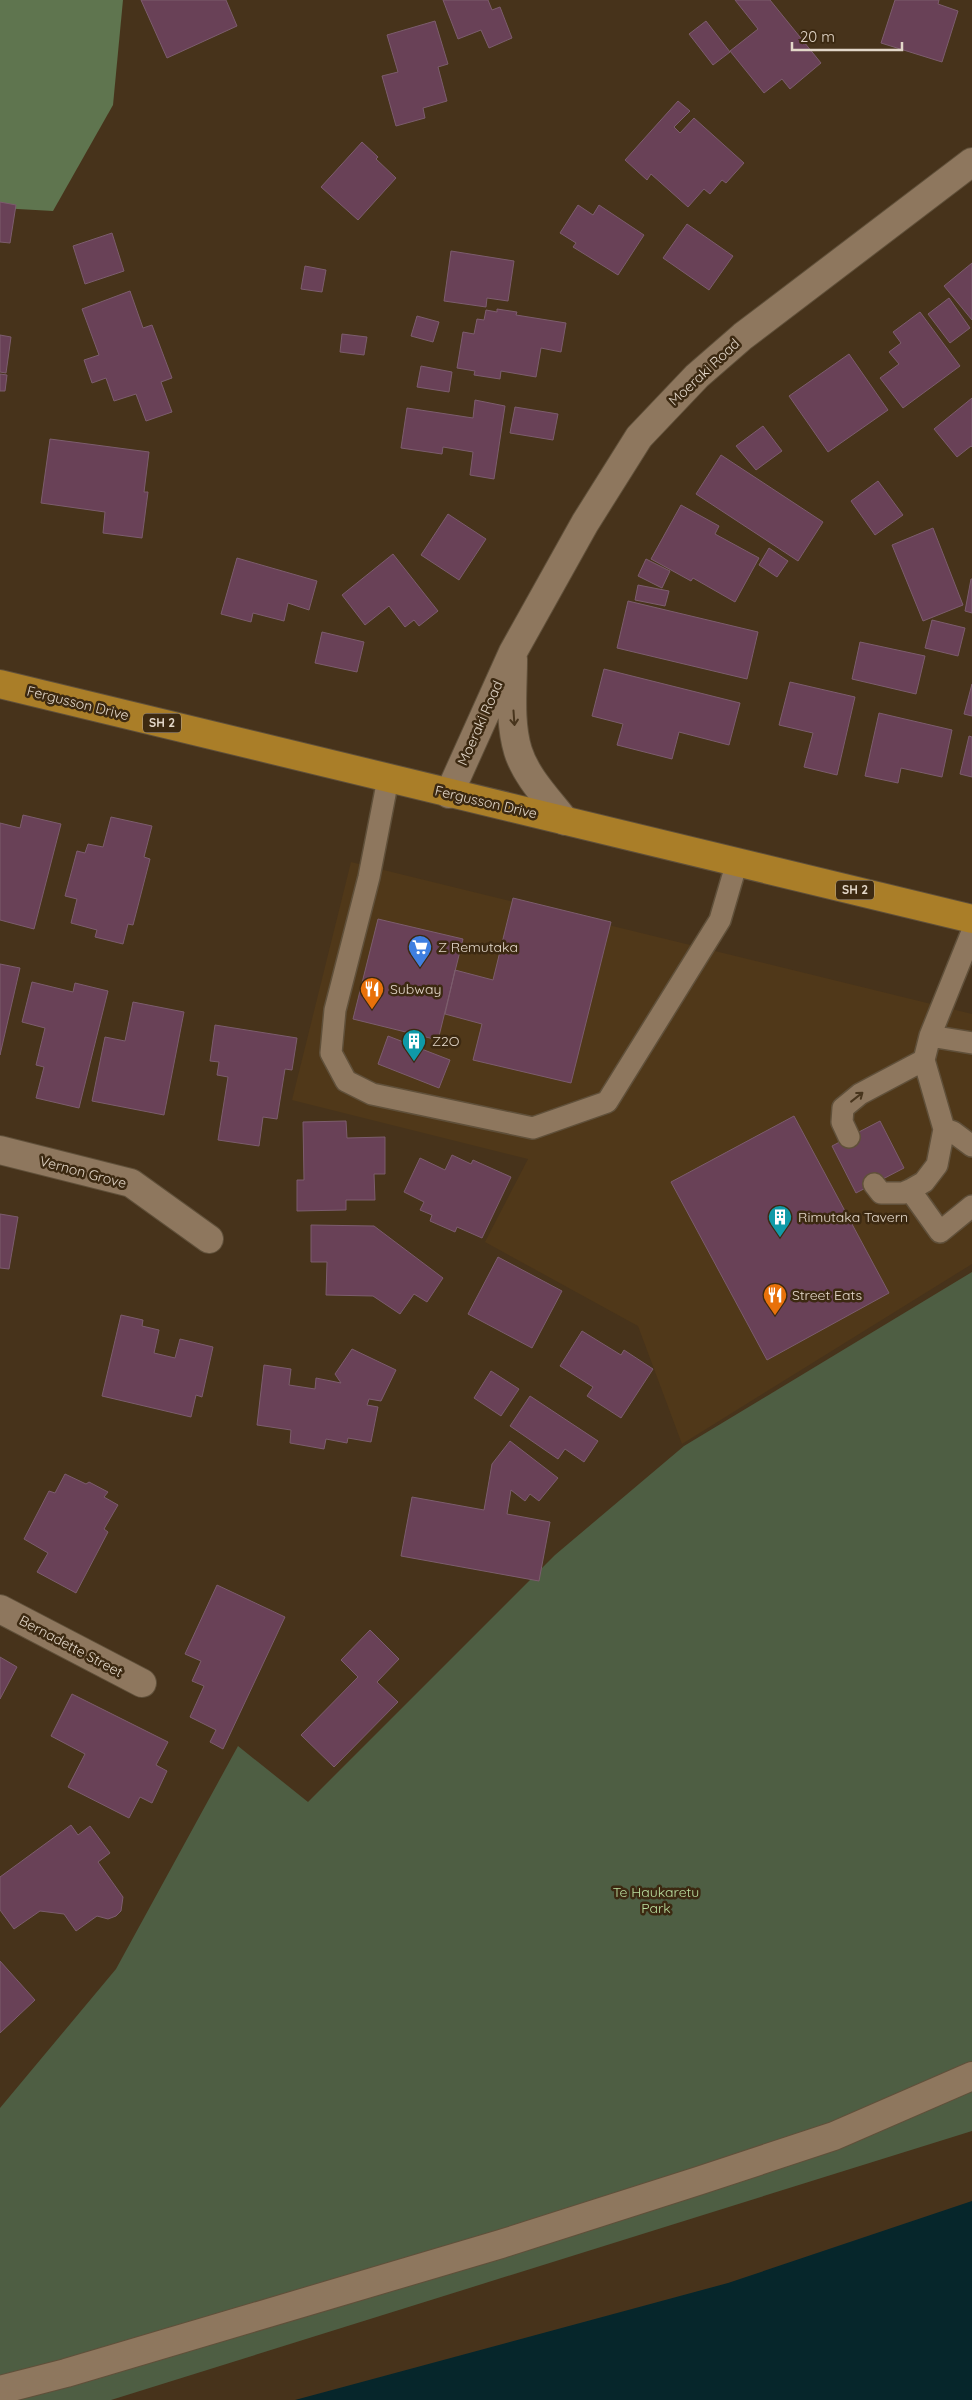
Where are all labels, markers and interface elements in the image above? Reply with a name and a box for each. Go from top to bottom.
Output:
scale bar [792,20,902,52]
text: 20 m [800,27,835,46]
street label: Moeraki Road [665,334,743,410]
street label: Moeraki Road [453,678,507,768]
street label: Fergusson Drive [25,682,131,724]
one-way arrow [509,710,518,726]
road number: SH 2 [143,714,181,732]
street label: Fergusson Drive [433,781,539,823]
road number: SH 2 [836,880,874,900]
supermarket icon: Z Remutaka [407,934,433,968]
place label: Z Remutaka [438,938,518,956]
restaurant icon: Subway [359,976,385,1010]
place label: Subway [390,980,441,998]
building icon: Z2O [401,1028,427,1062]
place label: Z2O [432,1032,460,1050]
one-way arrow [851,1091,864,1102]
street label: Vernon Grove [38,1152,128,1192]
building icon: Rimutaka Tavern [767,1204,793,1238]
place label: Rimutaka Tavern [798,1208,908,1226]
restaurant icon: Street Eats [762,1282,788,1316]
place label: Street Eats [792,1286,862,1304]
street label: Bernadette Street [16,1611,126,1681]
park label: Te Haukaretu Park [613,1883,699,1917]

